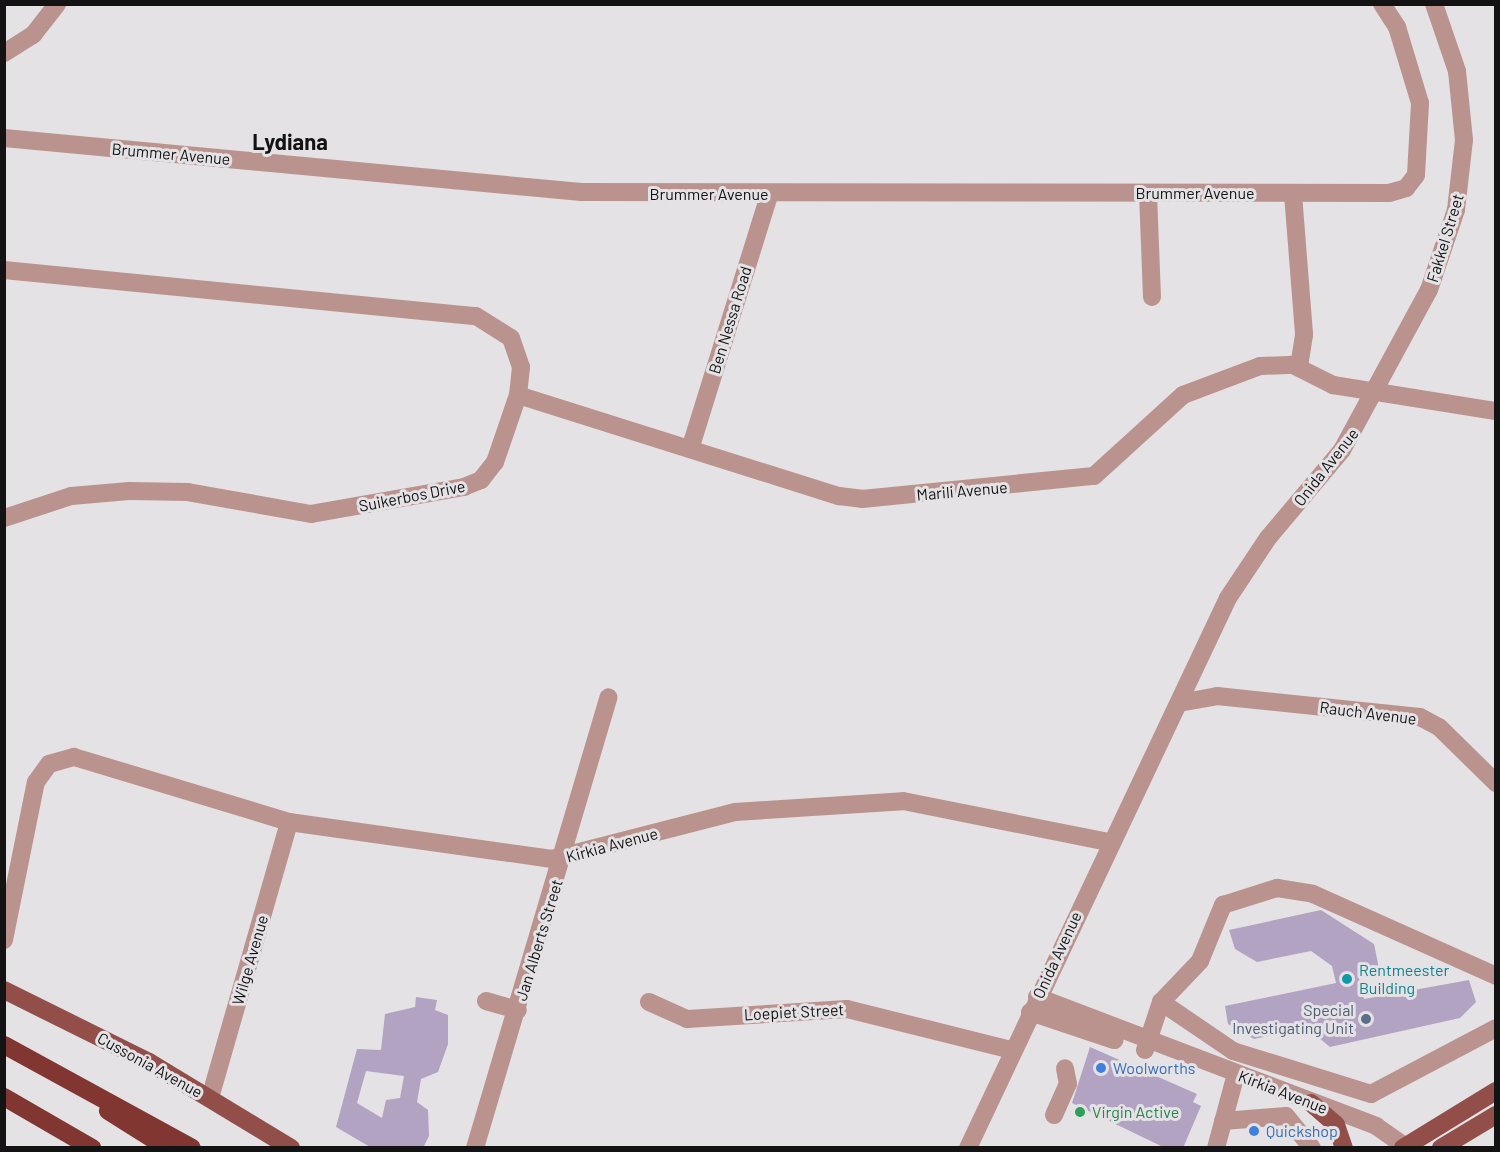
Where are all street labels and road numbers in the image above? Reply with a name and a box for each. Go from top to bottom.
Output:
street label: Brummer Avenue [111,139,231,169]
street label: Brummer Avenue [1135,183,1255,203]
street label: Brummer Avenue [649,184,769,204]
street label: Fakkel Street [1422,191,1468,285]
street label: Ben Nessa Road [705,264,755,376]
street label: Onida Avenue [1290,424,1362,510]
street label: Suikerbos Drive [357,476,467,516]
street label: Marili Avenue [916,477,1008,505]
street label: Rauch Avenue [1318,698,1418,728]
street label: Kirkia Avenue [564,824,660,866]
street label: Jan Alberts Street [511,877,567,1003]
street label: Onida Avenue [1029,909,1085,1001]
street label: Wilge Avenue [228,913,272,1007]
street label: Loepiet Street [743,1000,845,1024]
street label: Cussonia Avenue [94,1028,206,1102]
street label: Kirkia Avenue [1236,1066,1330,1118]

